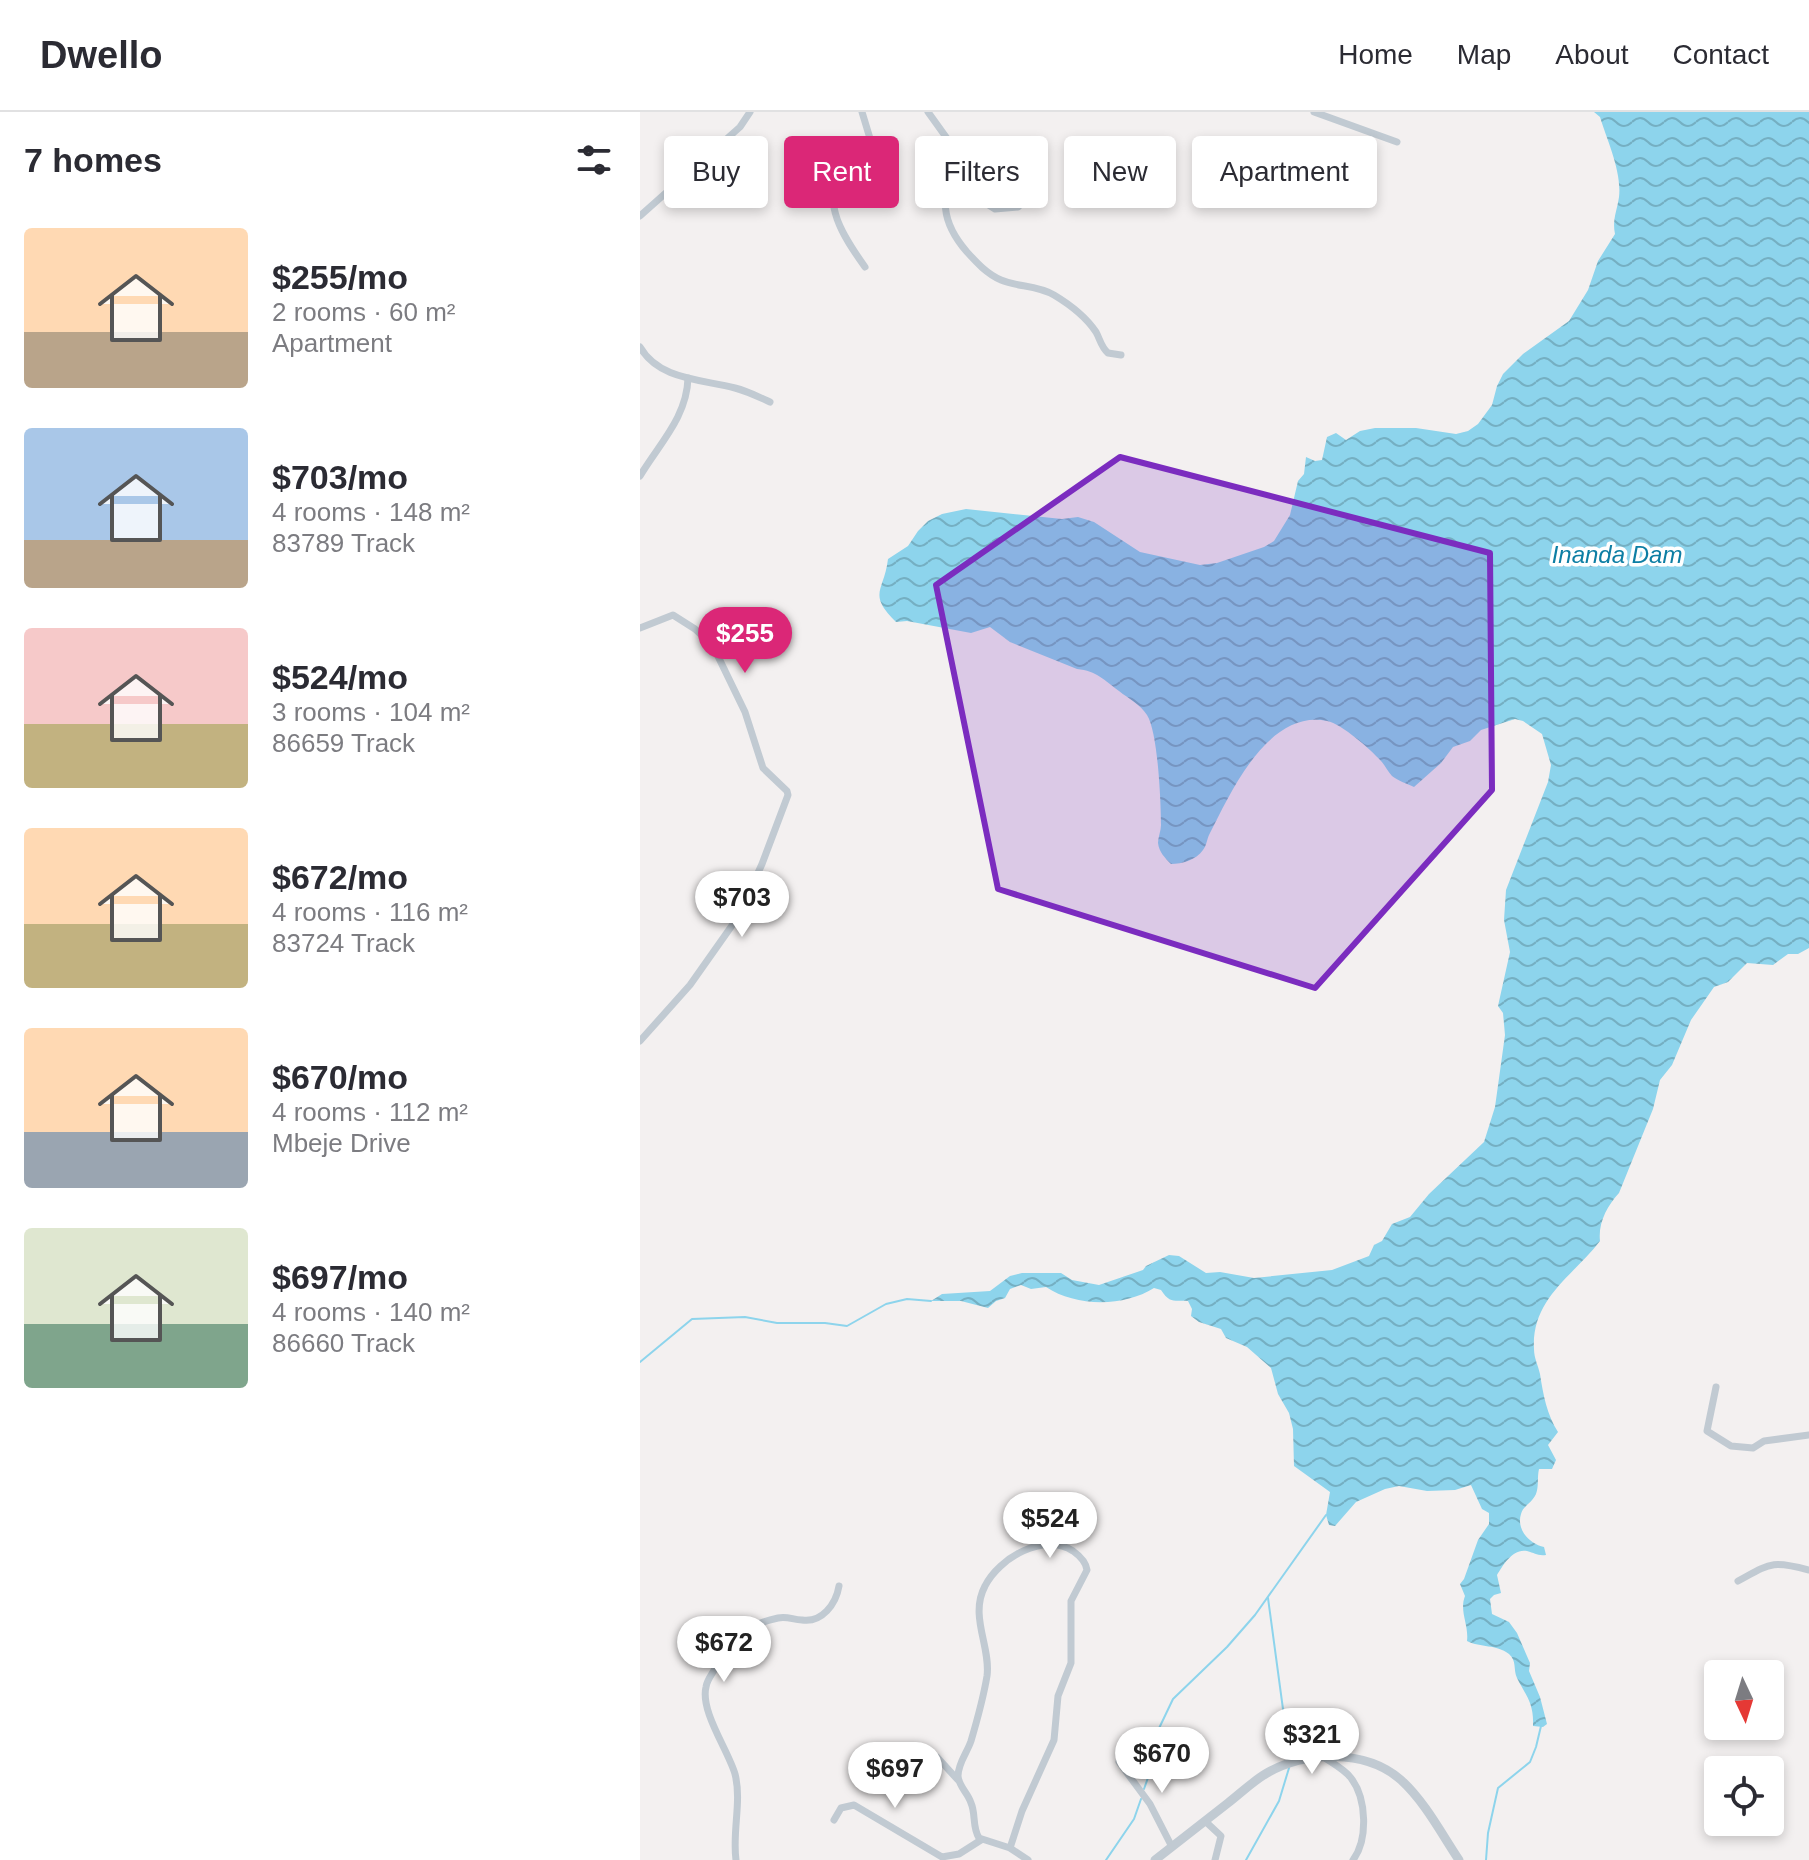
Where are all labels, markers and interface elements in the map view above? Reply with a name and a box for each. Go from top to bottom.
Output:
text: Dwello [40,34,162,76]
text: Home [1338,39,1413,70]
text: Map [1457,39,1511,70]
text: About [1555,39,1629,70]
text: Contact [1673,39,1769,70]
chip: Buy [664,136,768,208]
chip: Rent [784,136,899,208]
chip: Filters [915,136,1048,208]
chip: New [1064,136,1176,208]
chip: Apartment [1192,136,1377,208]
icon: filters [572,138,616,182]
text: 7 homes [24,141,162,179]
text: $255/mo [272,258,408,296]
icon: home [88,260,184,356]
text: 2 rooms · 60 m² [272,297,456,327]
text: Apartment [272,328,392,358]
text: $703/mo [272,458,408,496]
icon: home [88,460,184,556]
text: 4 rooms · 148 m² [272,497,470,527]
text: 83789 Track [272,528,415,558]
water label: Inanda Dam [1552,541,1682,568]
pin: $255 [698,607,792,675]
text: $255 [716,618,774,648]
text: $524/mo [272,658,408,696]
icon: home [88,660,184,756]
text: 3 rooms · 104 m² [272,697,470,727]
text: 86659 Track [272,728,415,758]
text: $672/mo [272,858,408,896]
icon: home [88,860,184,956]
pin: $703 [695,871,789,939]
text: $703 [713,882,771,912]
text: 4 rooms · 116 m² [272,897,468,927]
text: 83724 Track [272,928,415,958]
text: $670/mo [272,1058,408,1096]
icon: home [88,1060,184,1156]
text: 4 rooms · 112 m² [272,1097,468,1127]
text: Mbeje Drive [272,1128,411,1158]
text: $697/mo [272,1258,408,1296]
icon: home [88,1260,184,1356]
text: 4 rooms · 140 m² [272,1297,470,1327]
text: 86660 Track [272,1328,415,1358]
pin: $524 [1003,1492,1097,1560]
text: $524 [1021,1503,1079,1533]
pin: $672 [677,1616,771,1684]
text: $672 [695,1627,753,1657]
north arrow [1704,1660,1784,1740]
map controls [1704,1660,1784,1836]
pin: $321 [1265,1708,1359,1776]
text: $321 [1283,1719,1341,1749]
pin: $670 [1115,1727,1209,1795]
text: $670 [1133,1738,1191,1768]
pin: $697 [848,1742,942,1810]
text: $697 [866,1753,924,1783]
button: locate [1704,1756,1784,1836]

